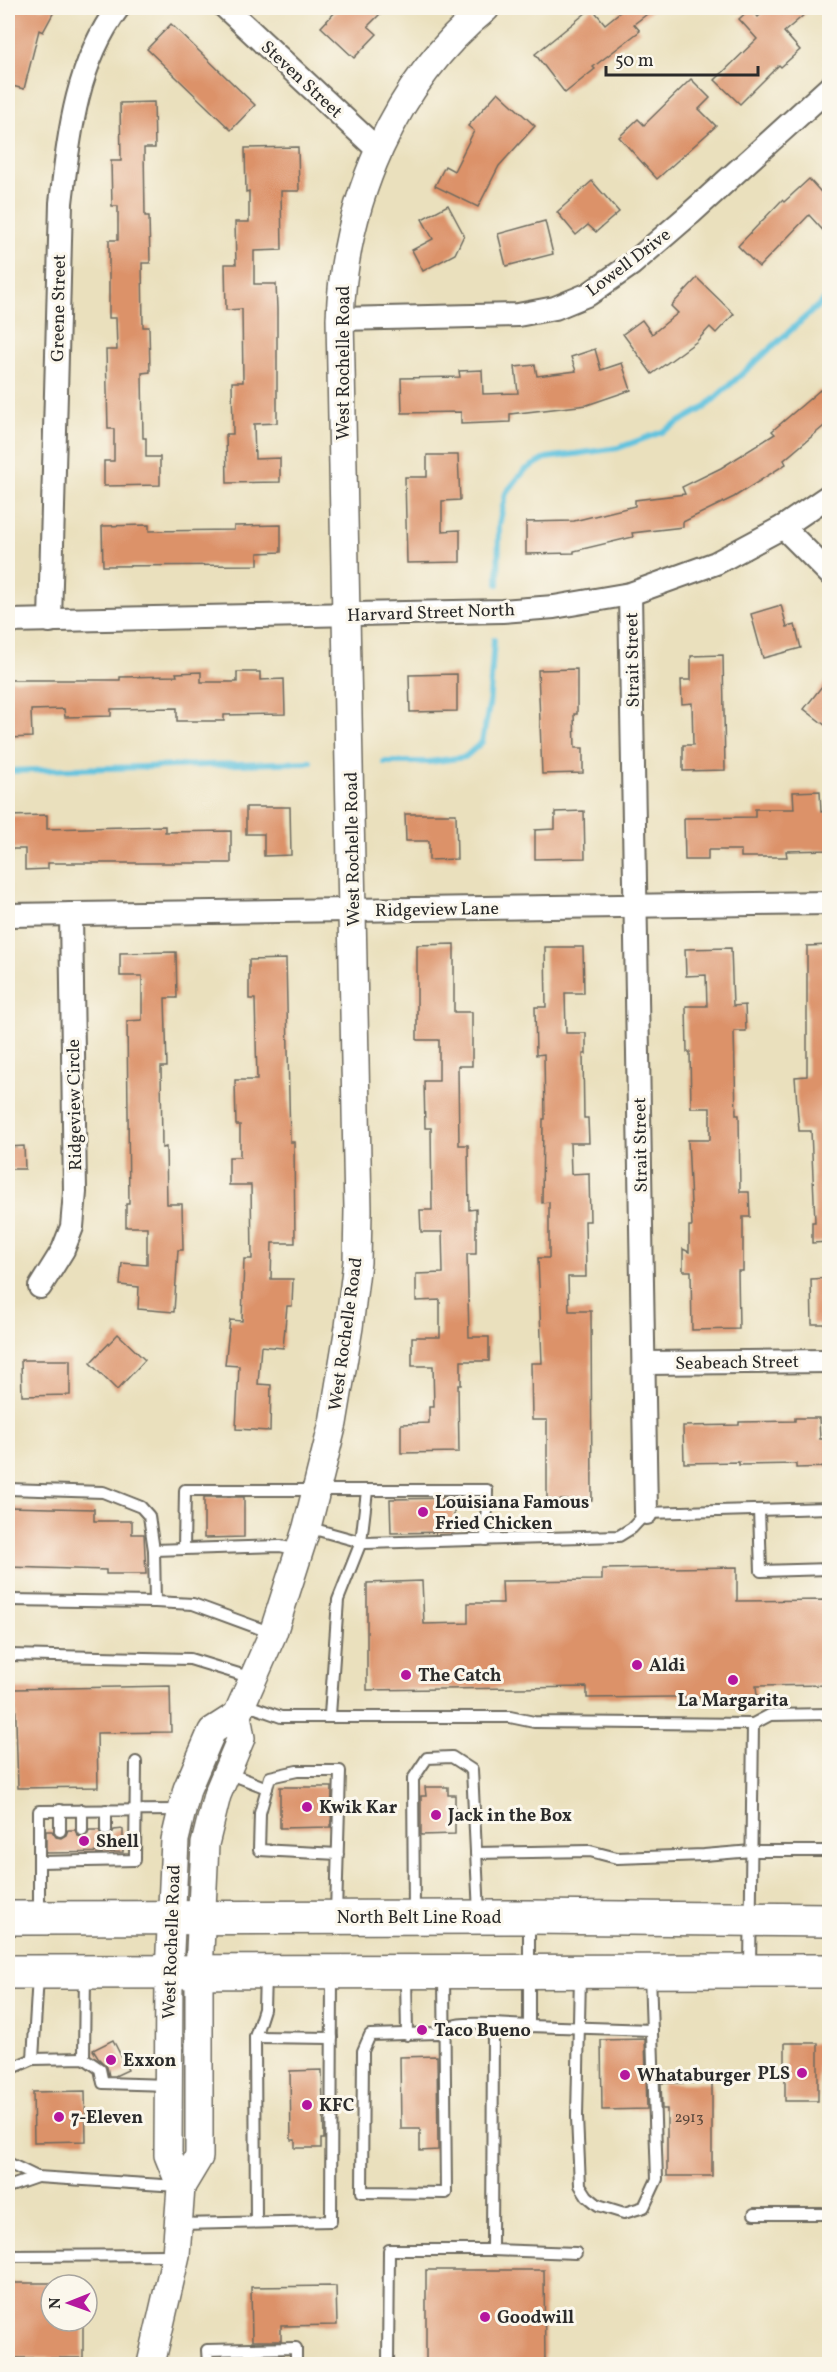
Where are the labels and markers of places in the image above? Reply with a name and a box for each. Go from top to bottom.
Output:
place label: Louisiana Famous Fried Chicken [435,1491,589,1537]
marker: Louisiana Famous Fried Chicken [416,1505,430,1519]
place label: Aldi [649,1654,685,1679]
marker: Aldi [630,1658,644,1672]
place label: The Catch [418,1664,502,1689]
marker: The Catch [399,1668,413,1682]
marker: La Margarita [726,1673,740,1687]
place label: La Margarita [677,1689,789,1714]
place label: Kwik Kar [319,1796,398,1821]
marker: Kwik Kar [300,1800,314,1814]
place label: Jack in the Box [447,1804,572,1829]
marker: Jack in the Box [429,1808,443,1822]
place label: Shell [96,1830,139,1855]
marker: Shell [77,1834,91,1848]
place label: Taco Bueno [434,2019,531,2044]
marker: Taco Bueno [415,2023,429,2037]
place label: Exxon [123,2049,176,2074]
marker: Exxon [104,2053,118,2067]
place label: PLS [758,2062,790,2087]
place label: Whataburger [637,2064,751,2089]
marker: PLS [795,2066,809,2080]
marker: Whataburger [618,2068,632,2082]
place label: KFC [319,2094,354,2119]
marker: KFC [300,2098,314,2112]
place label: 7-Eleven [71,2106,143,2131]
marker: 7-Eleven [52,2110,66,2124]
place label: Goodwill [497,2306,574,2331]
marker: Goodwill [478,2310,492,2324]

